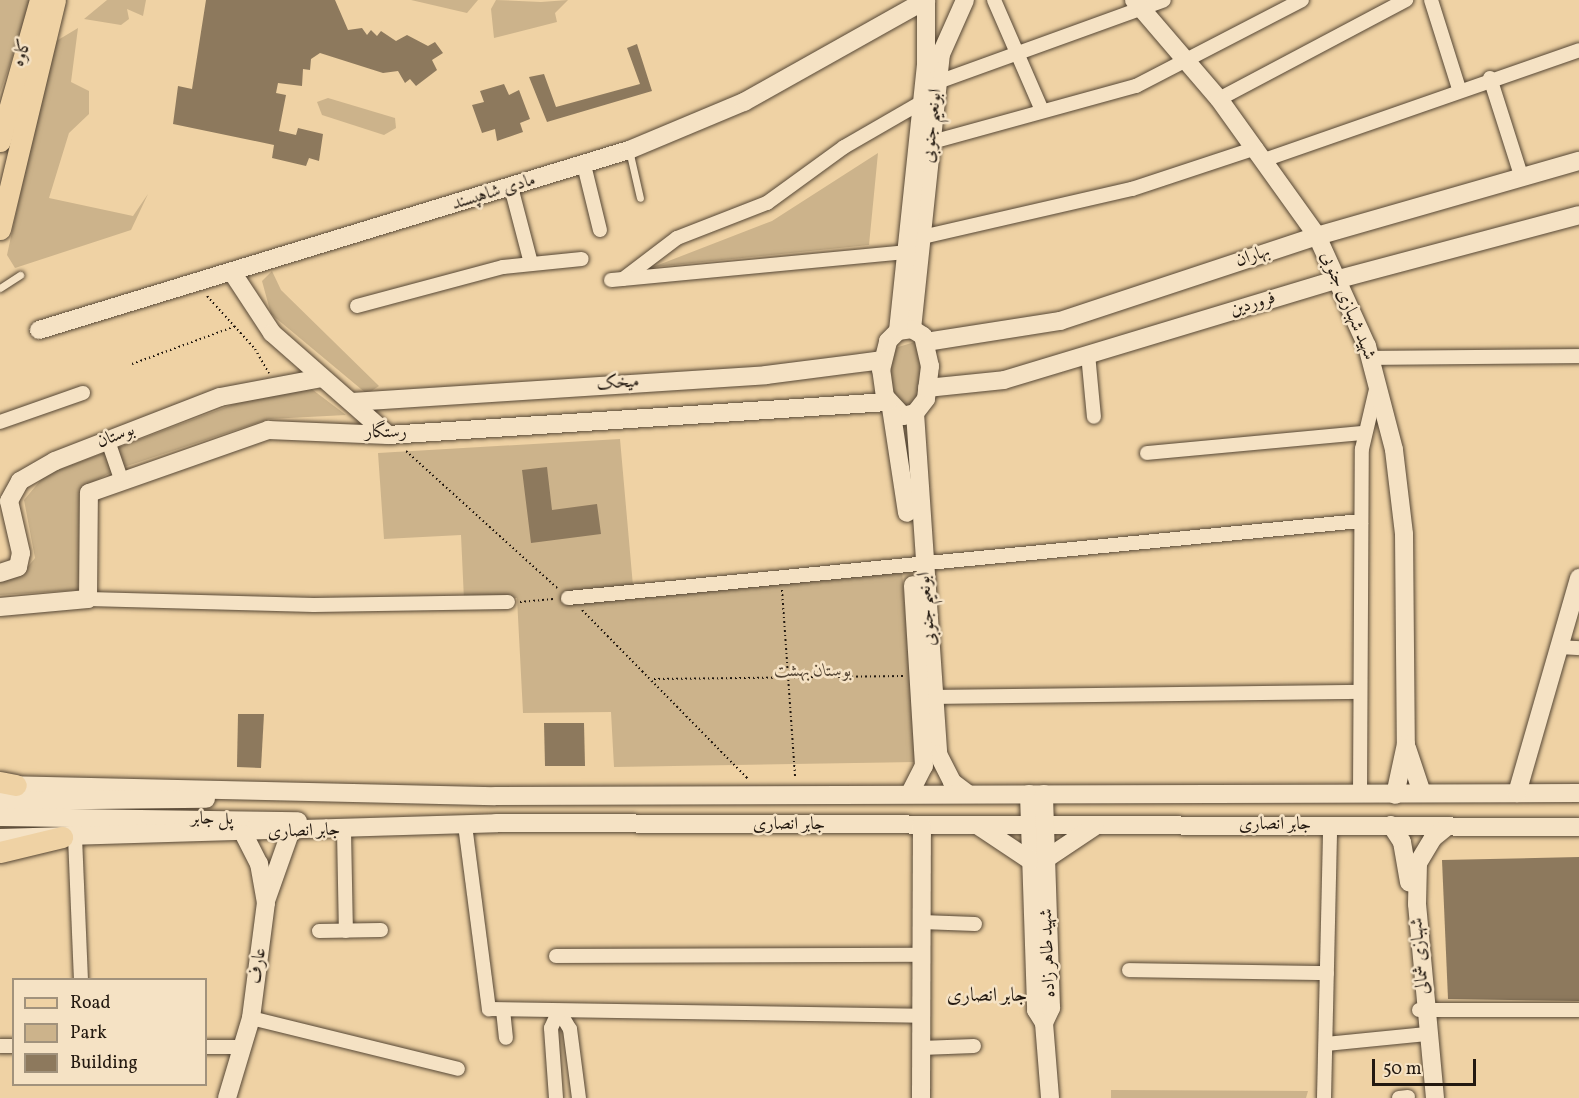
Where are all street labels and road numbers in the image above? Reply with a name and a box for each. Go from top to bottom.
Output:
street label: کاوه [9,37,37,69]
street label: ابونعیم جنوبی [918,88,948,164]
street label: مادی شاهپسند [449,170,539,216]
street label: بهاران [1233,241,1273,273]
street label: شهید شهبازی جنوبی [1314,249,1380,363]
street label: فروردین [1228,288,1278,322]
street label: میخک [596,372,640,396]
street label: بوستان [94,420,138,454]
street label: رستگار [365,422,407,444]
street label: ابونعیم جنوبی [914,571,942,647]
street label: پل جابر [191,809,233,831]
street label: جابر انصاری [753,814,825,836]
street label: جابر انصاری [1239,814,1311,836]
street label: جابر انصاری [267,820,341,844]
street label: شهید طاهر زاده [1037,908,1061,998]
street label: شهبازی شمالی [1407,917,1435,995]
street label: عارف [246,947,272,985]

